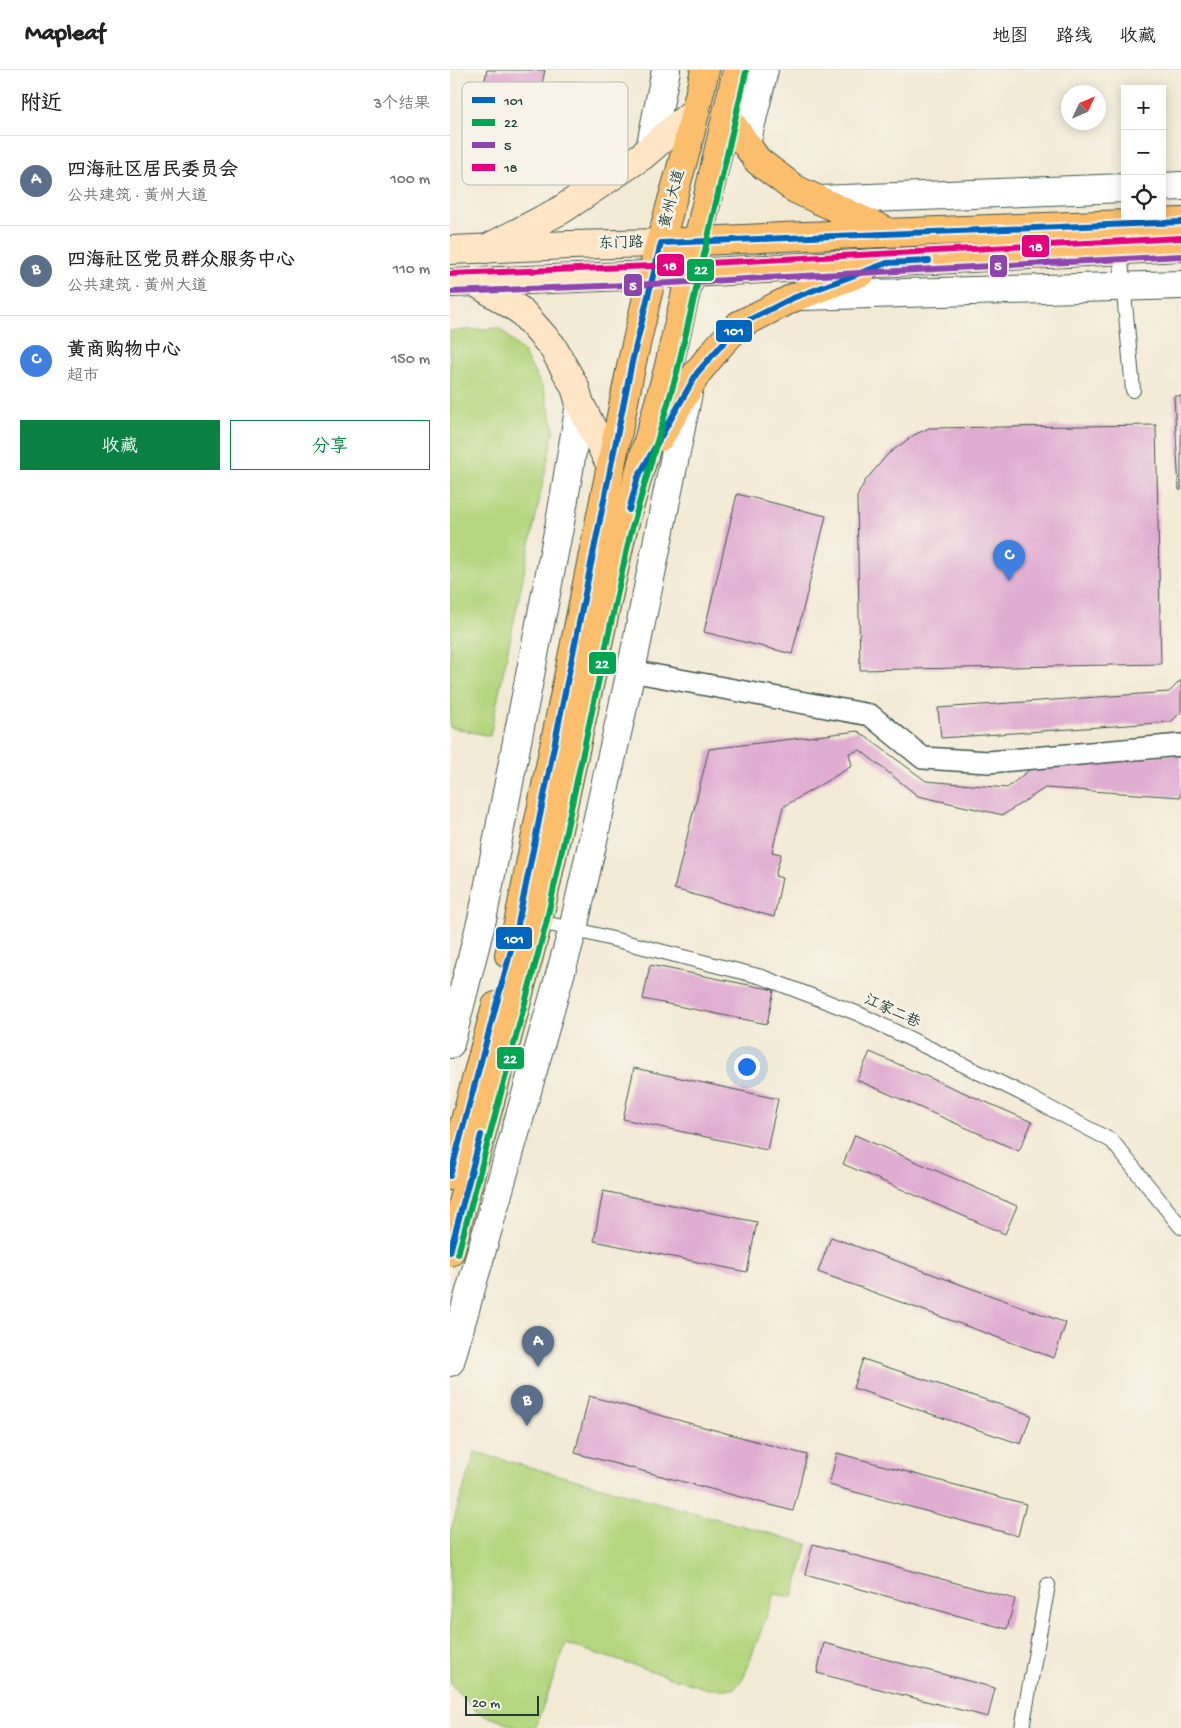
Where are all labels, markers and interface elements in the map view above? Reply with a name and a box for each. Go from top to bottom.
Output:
text: Mapleaf [25,20,105,49]
text: 地图 [992,27,1028,48]
text: 路线 [1056,27,1092,48]
text: 收藏 [1120,27,1156,48]
legend [462,82,628,185]
north arrow [1061,85,1106,130]
map controls [1121,85,1166,220]
button: + [1121,85,1166,130]
text: 附近 [20,93,62,118]
text: 101 [503,94,523,111]
text: 3个结果 [374,96,430,115]
text: 22 [504,116,518,133]
button: − [1121,130,1166,175]
text: 5 [504,139,511,156]
text: 四海社区居民委员会 [67,160,238,183]
text: 18 [503,161,518,178]
street label: 黄州大道 [657,168,689,230]
text: A [31,171,41,190]
text: 100 m [390,171,430,190]
button: locate [1121,175,1166,220]
text: 公共建筑 · 黄州大道 [67,188,208,207]
line badge: 18 [1021,234,1050,258]
street label: 东门路 [598,235,644,253]
text: 18 [1028,240,1043,257]
text: 四海社区党员群众服务中心 [67,250,295,273]
line badge: 18 [656,253,685,277]
line badge: 5 [989,254,1008,278]
line badge: 22 [686,258,715,282]
text: 18 [662,259,677,276]
text: 5 [994,259,1002,276]
text: B [32,261,40,280]
text: 110 m [393,261,430,280]
text: 22 [694,263,708,280]
line badge: 5 [623,273,643,297]
text: 公共建筑 · 黄州大道 [67,278,208,297]
text: 5 [629,279,637,296]
line badge: 101 [715,319,753,343]
text: 101 [723,324,744,341]
text: 黄商购物中心 [67,340,181,363]
text: C [32,351,40,370]
text: 150 m [391,351,430,370]
text: 超市 [67,368,99,387]
button: 收藏 [20,420,220,470]
button: 分享 [230,420,430,470]
pin: C [993,540,1025,581]
line badge: 22 [588,651,617,675]
text: 22 [595,657,609,674]
line badge: 101 [495,926,533,950]
text: 101 [503,932,524,949]
street label: 江家二巷 [861,991,923,1033]
line badge: 22 [496,1046,525,1070]
text: 22 [503,1052,517,1069]
your location [734,1054,760,1080]
pin: A [522,1326,554,1367]
pin: B [511,1385,543,1426]
scale bar [465,1693,539,1716]
text: 20 m [472,1696,500,1713]

